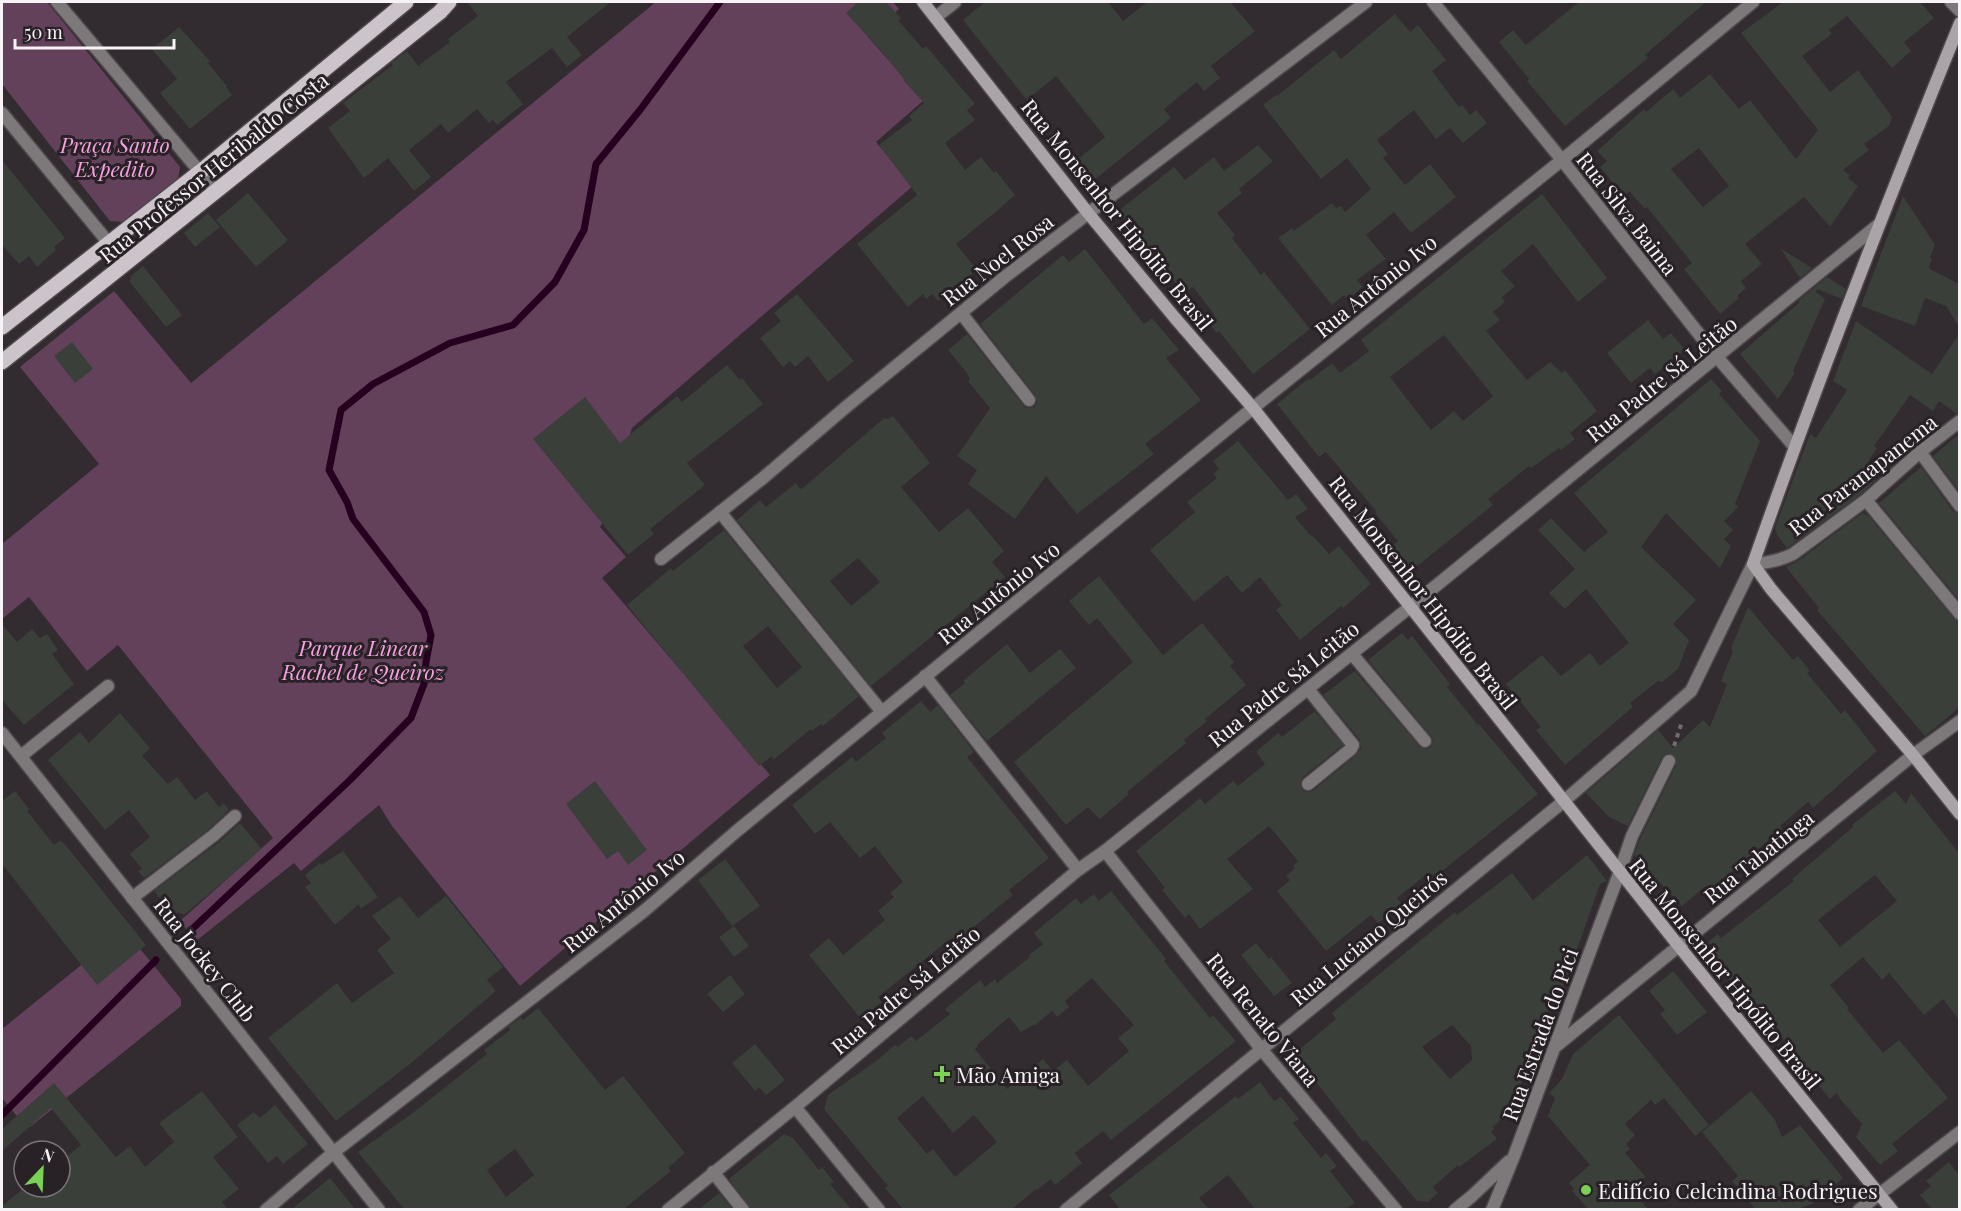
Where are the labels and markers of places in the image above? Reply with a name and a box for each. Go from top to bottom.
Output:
place label: Mão Amiga [956,1060,1061,1088]
marker: Mão Amiga [933,1065,951,1083]
place label: Edifício Celcindina Rodrigues [1598,1176,1878,1204]
marker: Edifício Celcindina Rodrigues [1579,1183,1593,1197]

